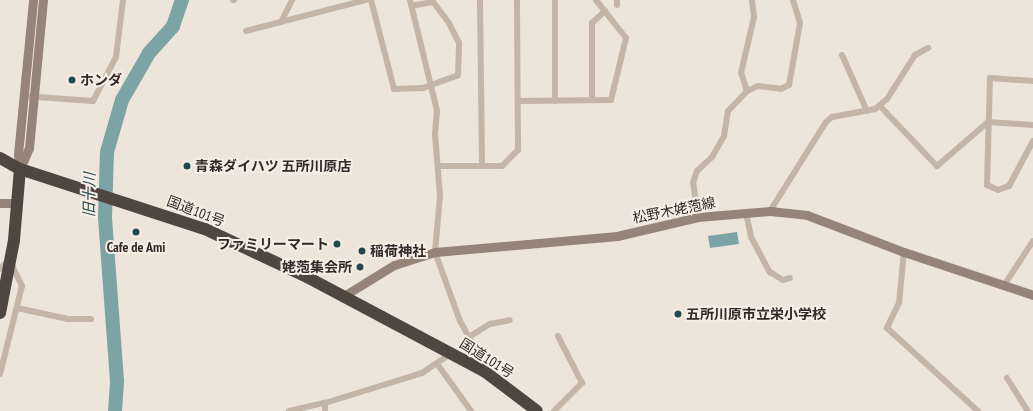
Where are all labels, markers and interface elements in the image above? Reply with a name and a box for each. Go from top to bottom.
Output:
place label: ホンダ [80,72,122,88]
marker: ホンダ [67,75,77,85]
place label: 青森ダイハツ 五所川原店 [195,158,352,174]
marker: 青森ダイハツ 五所川原店 [182,161,192,171]
water label: 旧十川 [80,172,98,218]
street label: 国道101号 [165,192,227,230]
street label: 松野木姥萢線 [631,194,717,226]
marker: Cafe de Ami [131,227,141,237]
place label: ファミリーマート [217,236,329,252]
place label: Cafe de Ami [106,239,166,255]
marker: ファミリーマート [332,239,342,249]
place label: 稲荷神社 [370,243,426,259]
marker: 稲荷神社 [357,246,367,256]
place label: 姥萢集会所 [282,259,352,275]
marker: 姥萢集会所 [355,262,365,272]
place label: 五所川原市立栄小学校 [686,306,826,322]
marker: 五所川原市立栄小学校 [673,309,683,319]
street label: 国道101号 [457,335,517,381]

